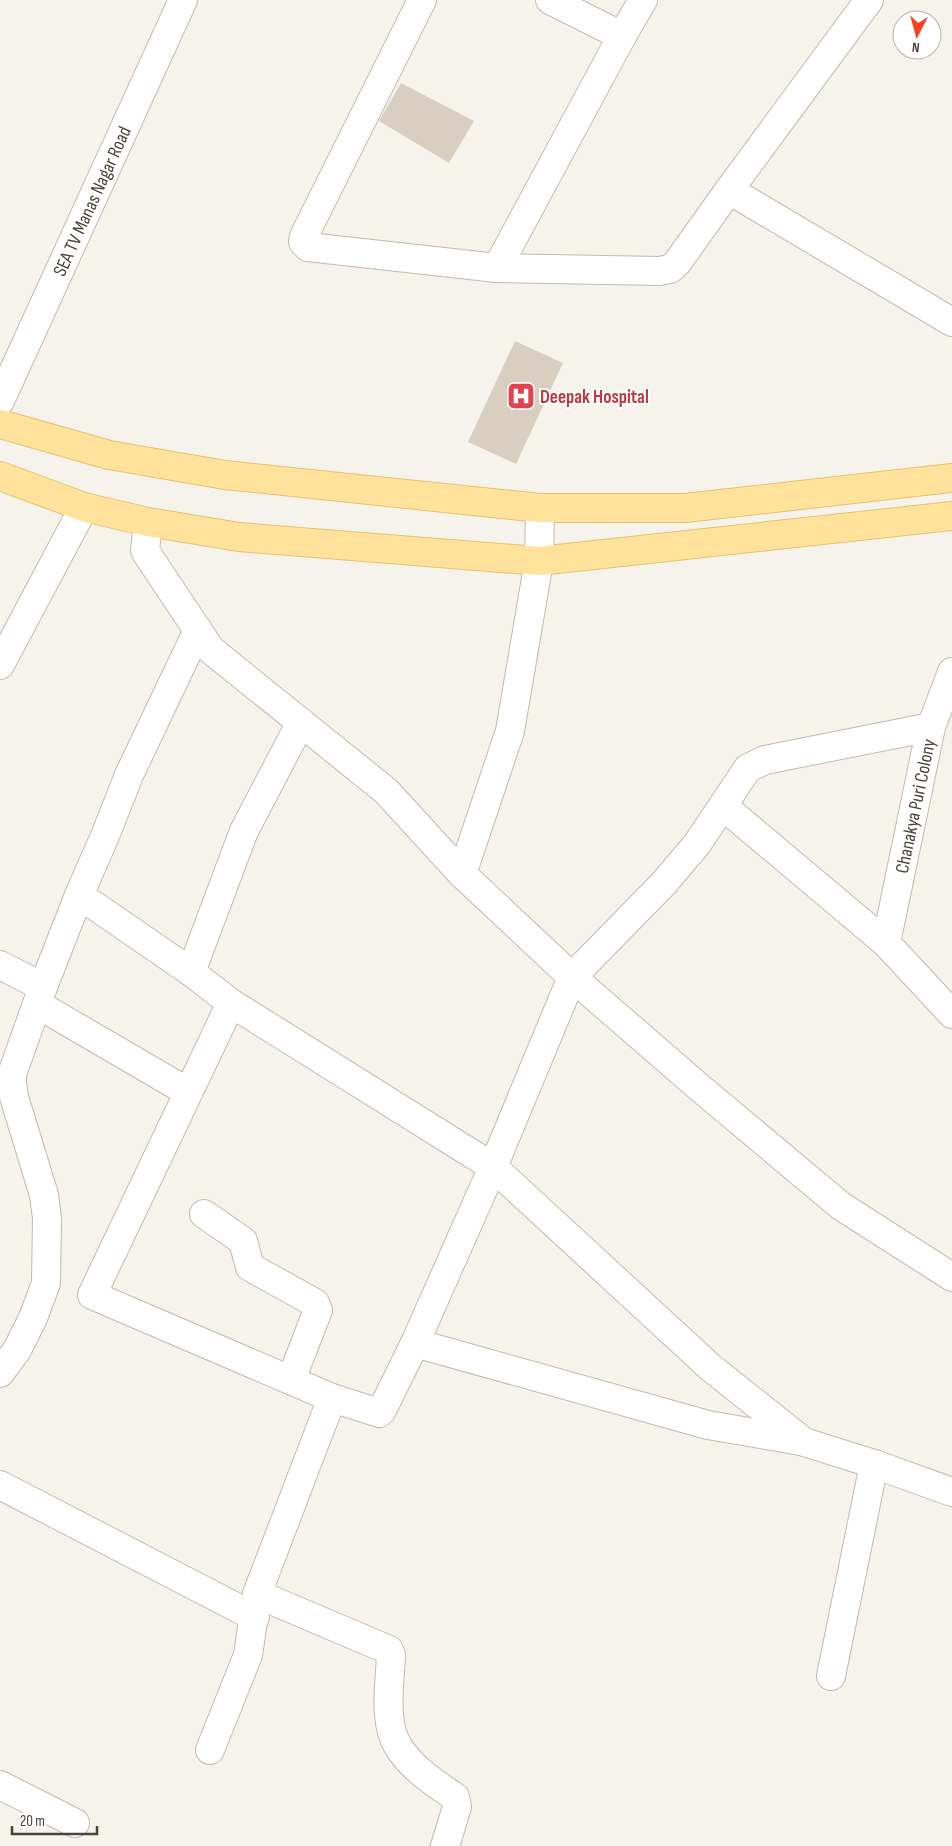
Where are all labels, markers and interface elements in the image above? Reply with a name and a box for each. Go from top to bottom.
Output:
north arrow [892,10,942,60]
text: N [911,39,920,56]
street label: SEA TV Manas Nagar Road [49,123,137,280]
hospital icon: Deepak Hospital [506,381,536,411]
place label: Deepak Hospital [540,386,649,409]
street label: Chanakya Puri Colony [891,736,941,875]
scale bar [12,1804,98,1836]
text: 20 m [20,1812,45,1831]

